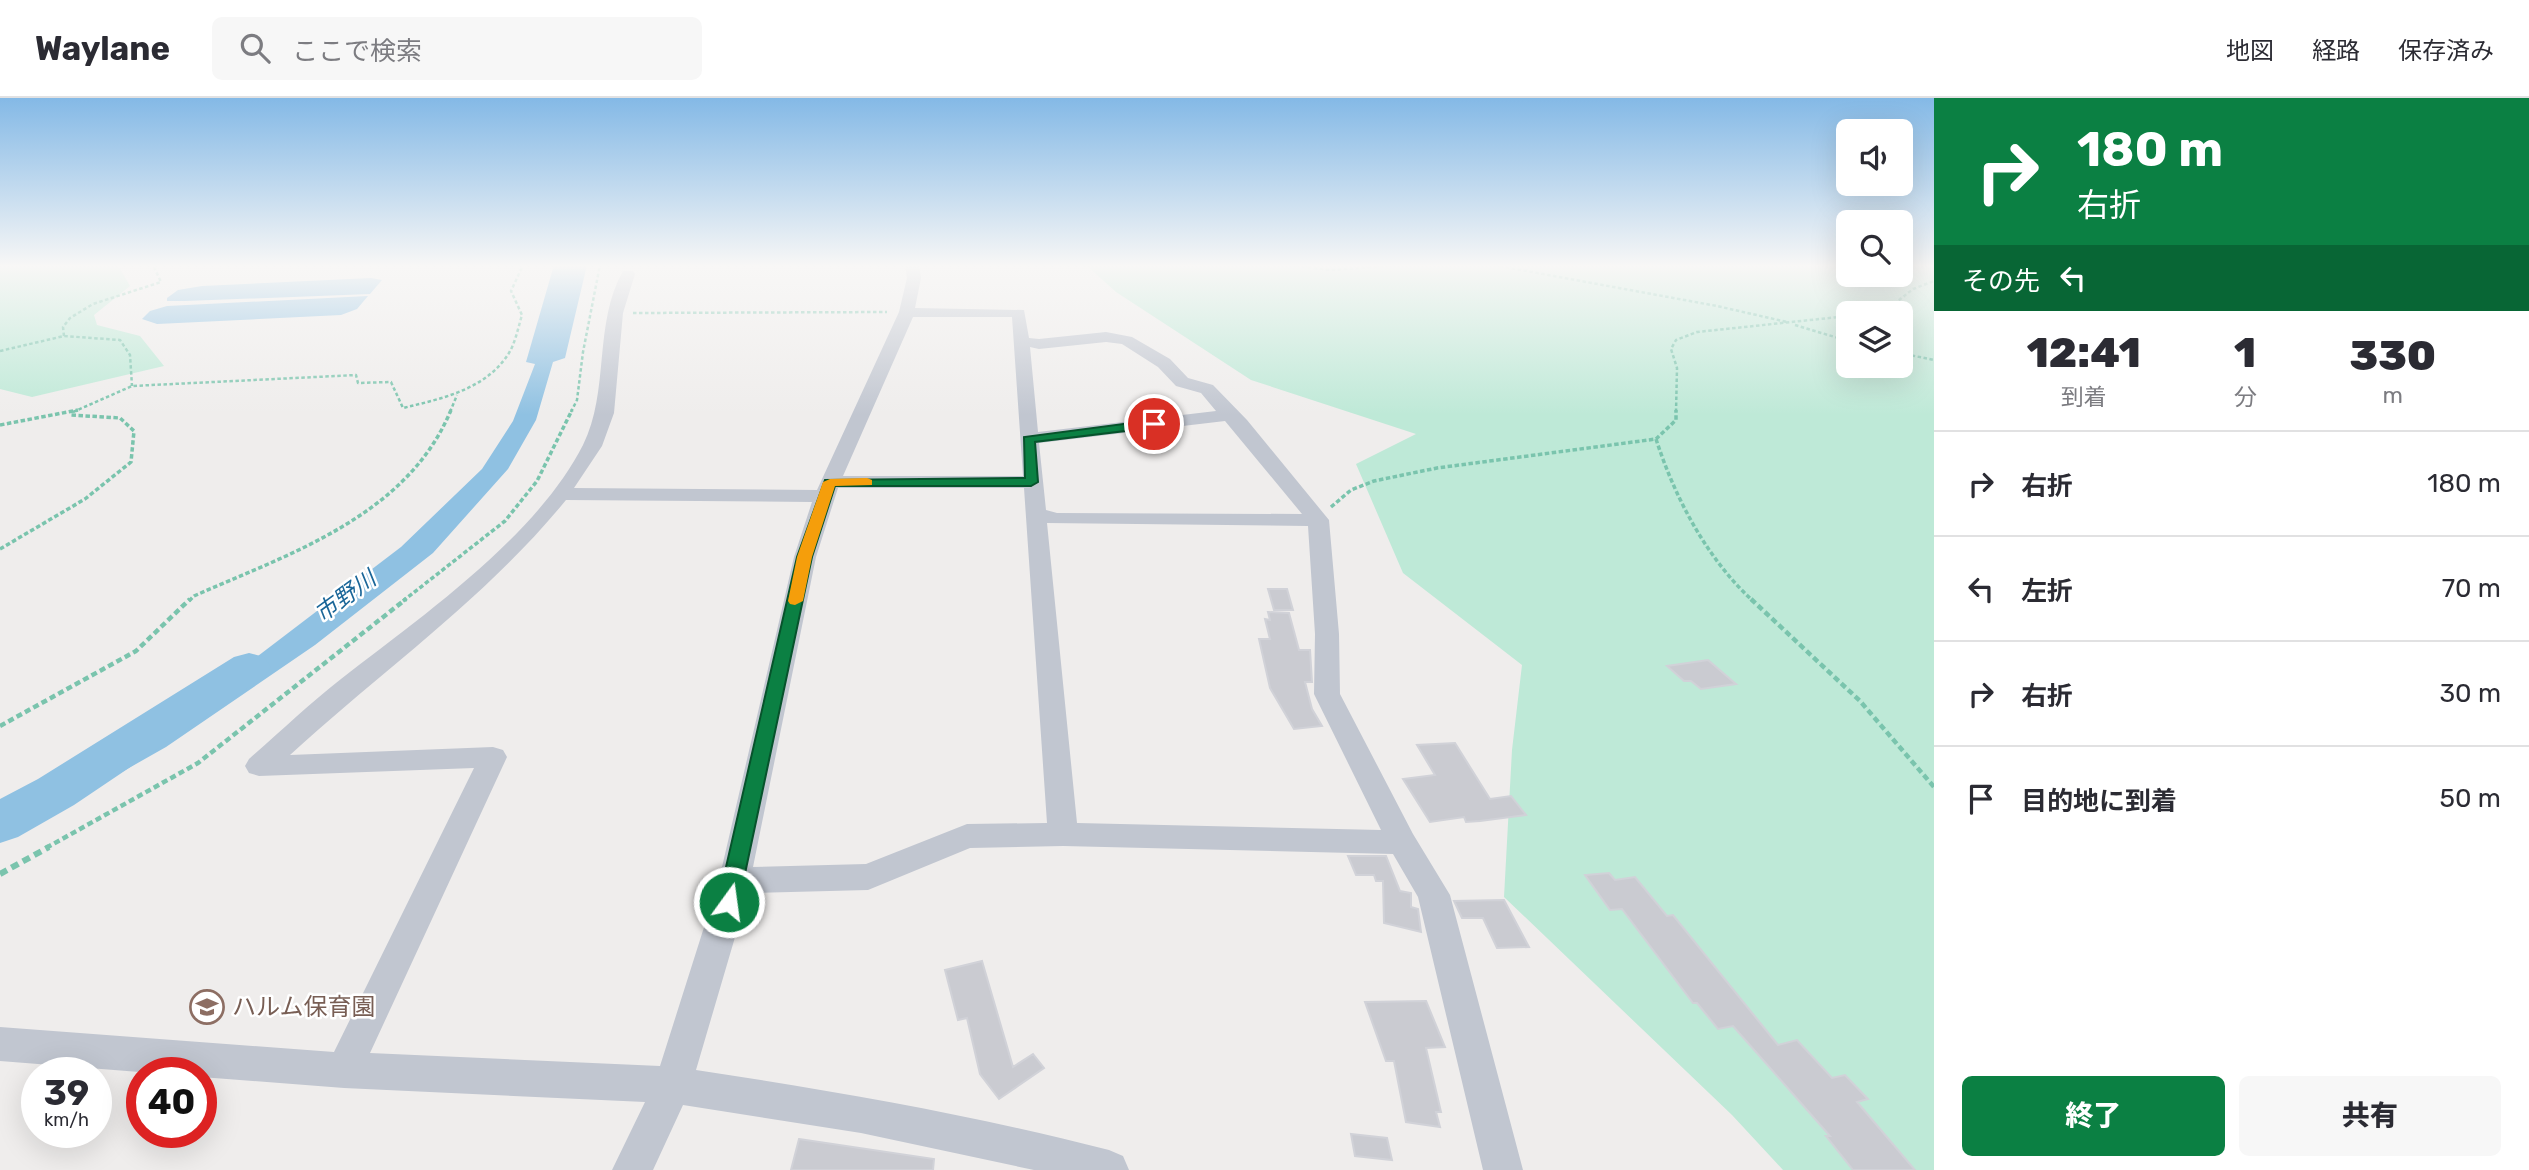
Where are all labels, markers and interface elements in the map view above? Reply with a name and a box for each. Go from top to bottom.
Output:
search box [212,17,702,80]
text: Waylane [35,29,170,68]
icon: search [236,29,274,67]
text: ここで検索 [292,36,422,67]
text: 地図 [2226,37,2274,65]
text: 経路 [2312,37,2360,65]
text: 保存済み [2398,37,2494,65]
map controls [1836,119,1913,378]
button: sound [1836,119,1913,196]
text: 180 m [2077,120,2223,178]
icon: right [1962,126,2053,217]
text: 右折 [2077,186,2141,224]
button: search [1836,210,1913,287]
icon: left [2054,259,2092,297]
text: その先 [1962,266,2040,297]
button: layers [1836,301,1913,378]
text: 12:41 [2027,328,2141,378]
text: 1 [2234,328,2256,378]
text: 330 [2349,331,2436,381]
text: m [2383,381,2403,409]
text: 到着 [2061,383,2107,411]
text: 分 [2234,383,2257,411]
pin [1124,394,1184,454]
icon: arrive [1135,405,1173,443]
icon: right [1962,465,2000,503]
text: 180 m [2427,468,2501,499]
text: 右折 [2021,471,2073,502]
water label: 市野川 [309,563,384,628]
icon: left [1962,570,2000,608]
text: 70 m [2442,573,2501,604]
text: 左折 [2021,576,2073,607]
icon: right [1962,675,2000,713]
text: 30 m [2439,678,2501,709]
text: 右折 [2021,681,2073,712]
icon: arrive [1962,780,2000,818]
text: 50 m [2440,783,2501,814]
text: 目的地に到着 [2021,786,2177,817]
position arrow [692,865,766,939]
school or university icon: ハルム保育園 [188,988,226,1026]
place label: ハルム保育園 [232,993,376,1021]
speed limit sign: 40 [126,1057,217,1148]
text: 39 [44,1072,89,1114]
button: 終了 [1962,1076,2225,1156]
button: 共有 [2239,1076,2501,1156]
text: km/h [44,1109,89,1131]

